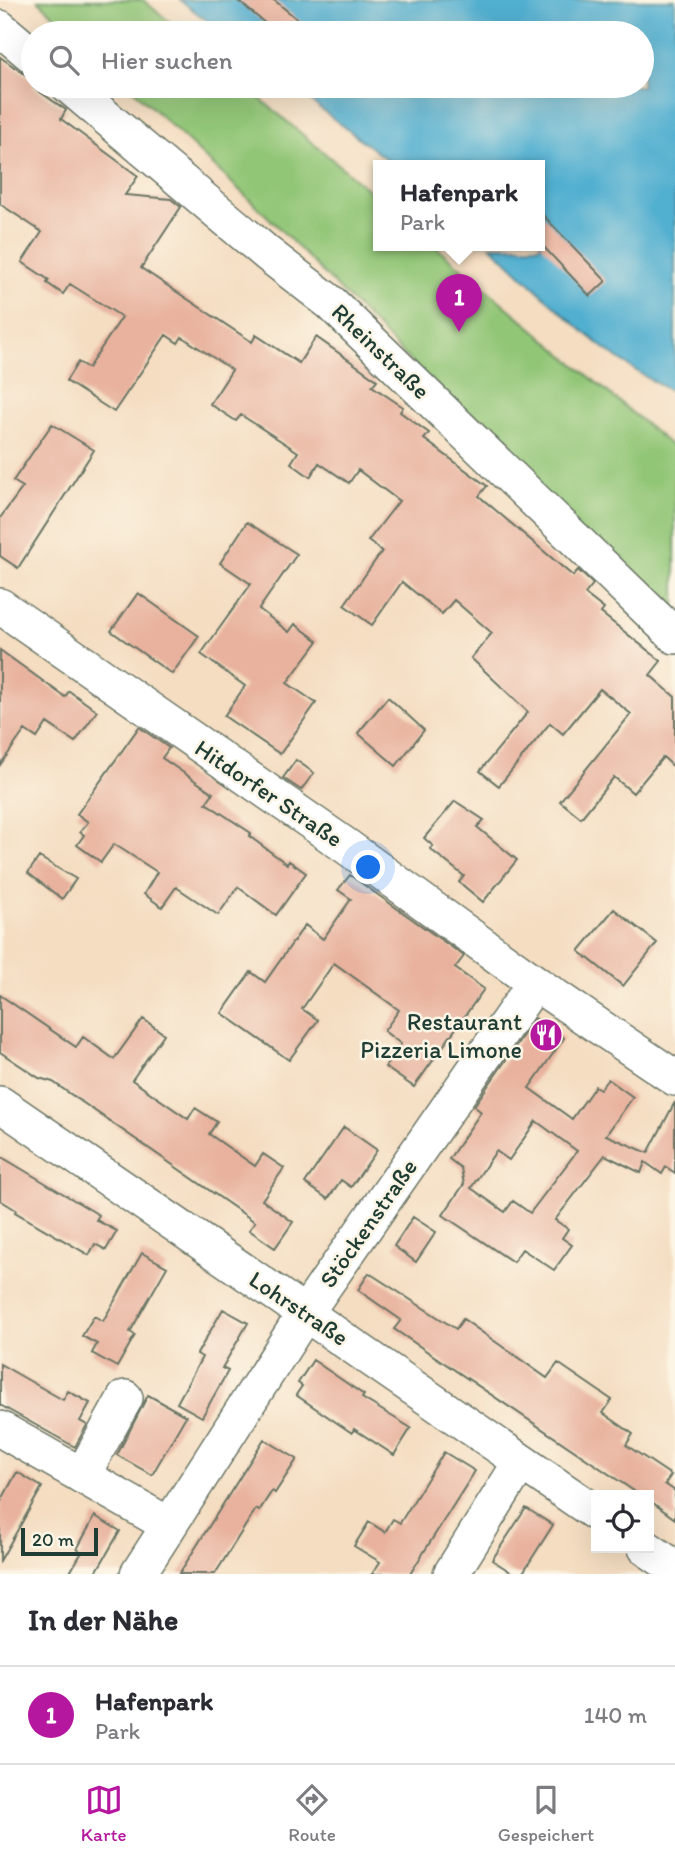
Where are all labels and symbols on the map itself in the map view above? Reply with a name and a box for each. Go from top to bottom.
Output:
pin: 1 [436,274,482,332]
street label: Rheinstraße [326,297,436,405]
street label: Hitdorfer Straße [190,733,348,853]
your location [351,850,385,884]
place label: Restaurant Pizzeria Limone [360,1007,522,1064]
restaurant icon: Restaurant Pizzeria Limone [527,1016,565,1054]
street label: Stöckenstraße [313,1153,423,1293]
street label: Lohrstraße [244,1264,354,1352]
scale bar [21,1525,98,1557]

